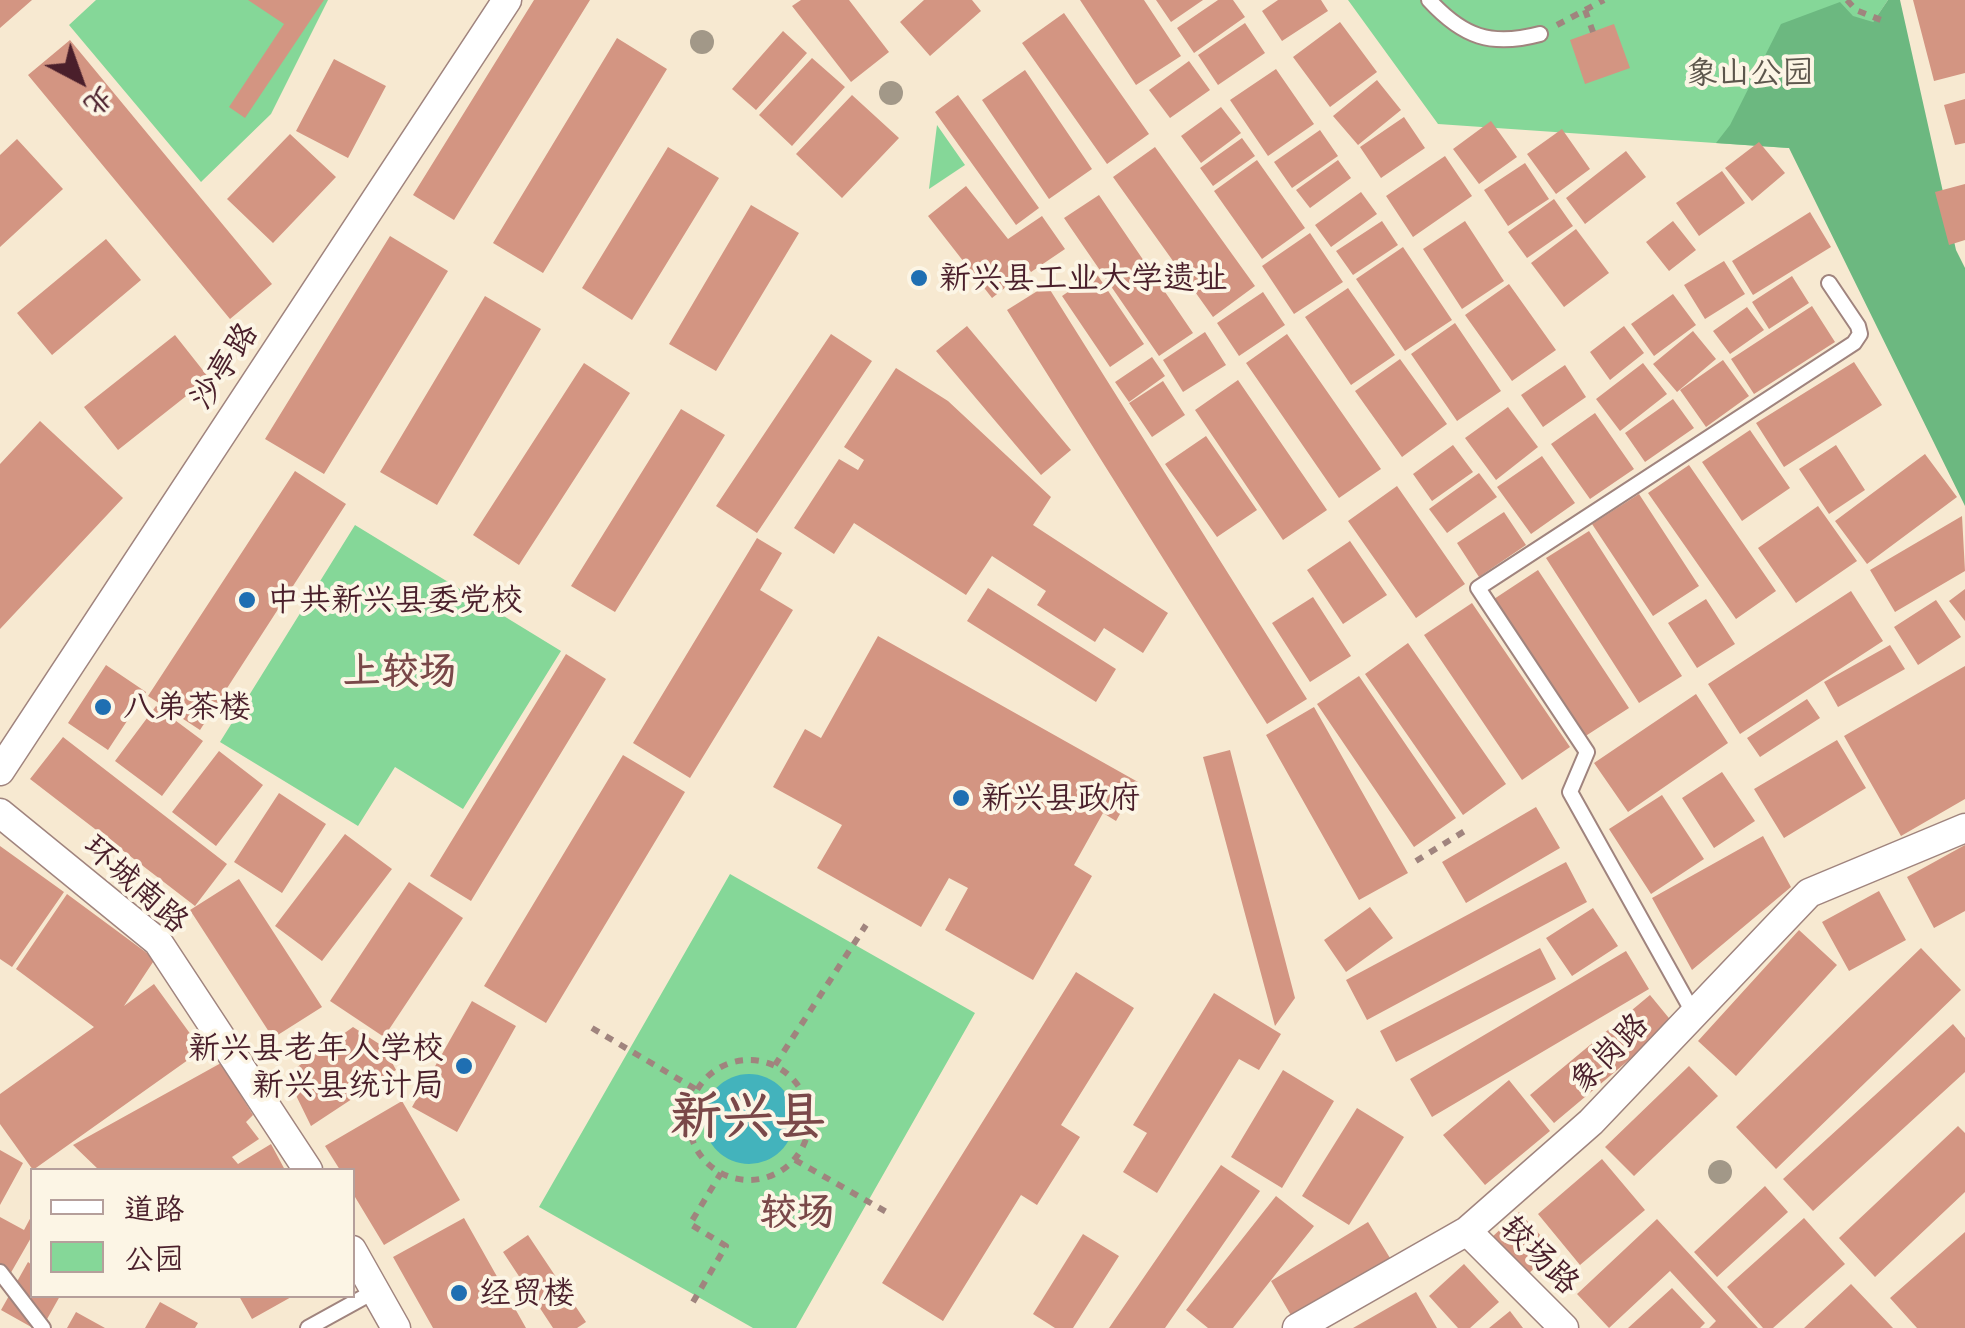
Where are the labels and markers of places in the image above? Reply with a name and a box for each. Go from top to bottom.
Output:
place label: 新兴县工业大学遗址 [939,259,1227,297]
marker: 新兴县工业大学遗址 [908,267,930,289]
place label: 中共新兴县委党校 [267,581,523,619]
marker: 中共新兴县委党校 [236,589,258,611]
place label: 八弟茶楼 [123,688,251,726]
marker: 八弟茶楼 [92,696,114,718]
place label: 新兴县政府 [981,779,1141,817]
marker: 新兴县政府 [950,787,972,809]
place label: 新兴县老年人学校 新兴县统计局 [188,1029,444,1104]
marker: 新兴县老年人学校 新兴县统计局 [453,1055,475,1077]
place label: 经贸楼 [479,1274,575,1312]
marker: 经贸楼 [448,1282,470,1304]

